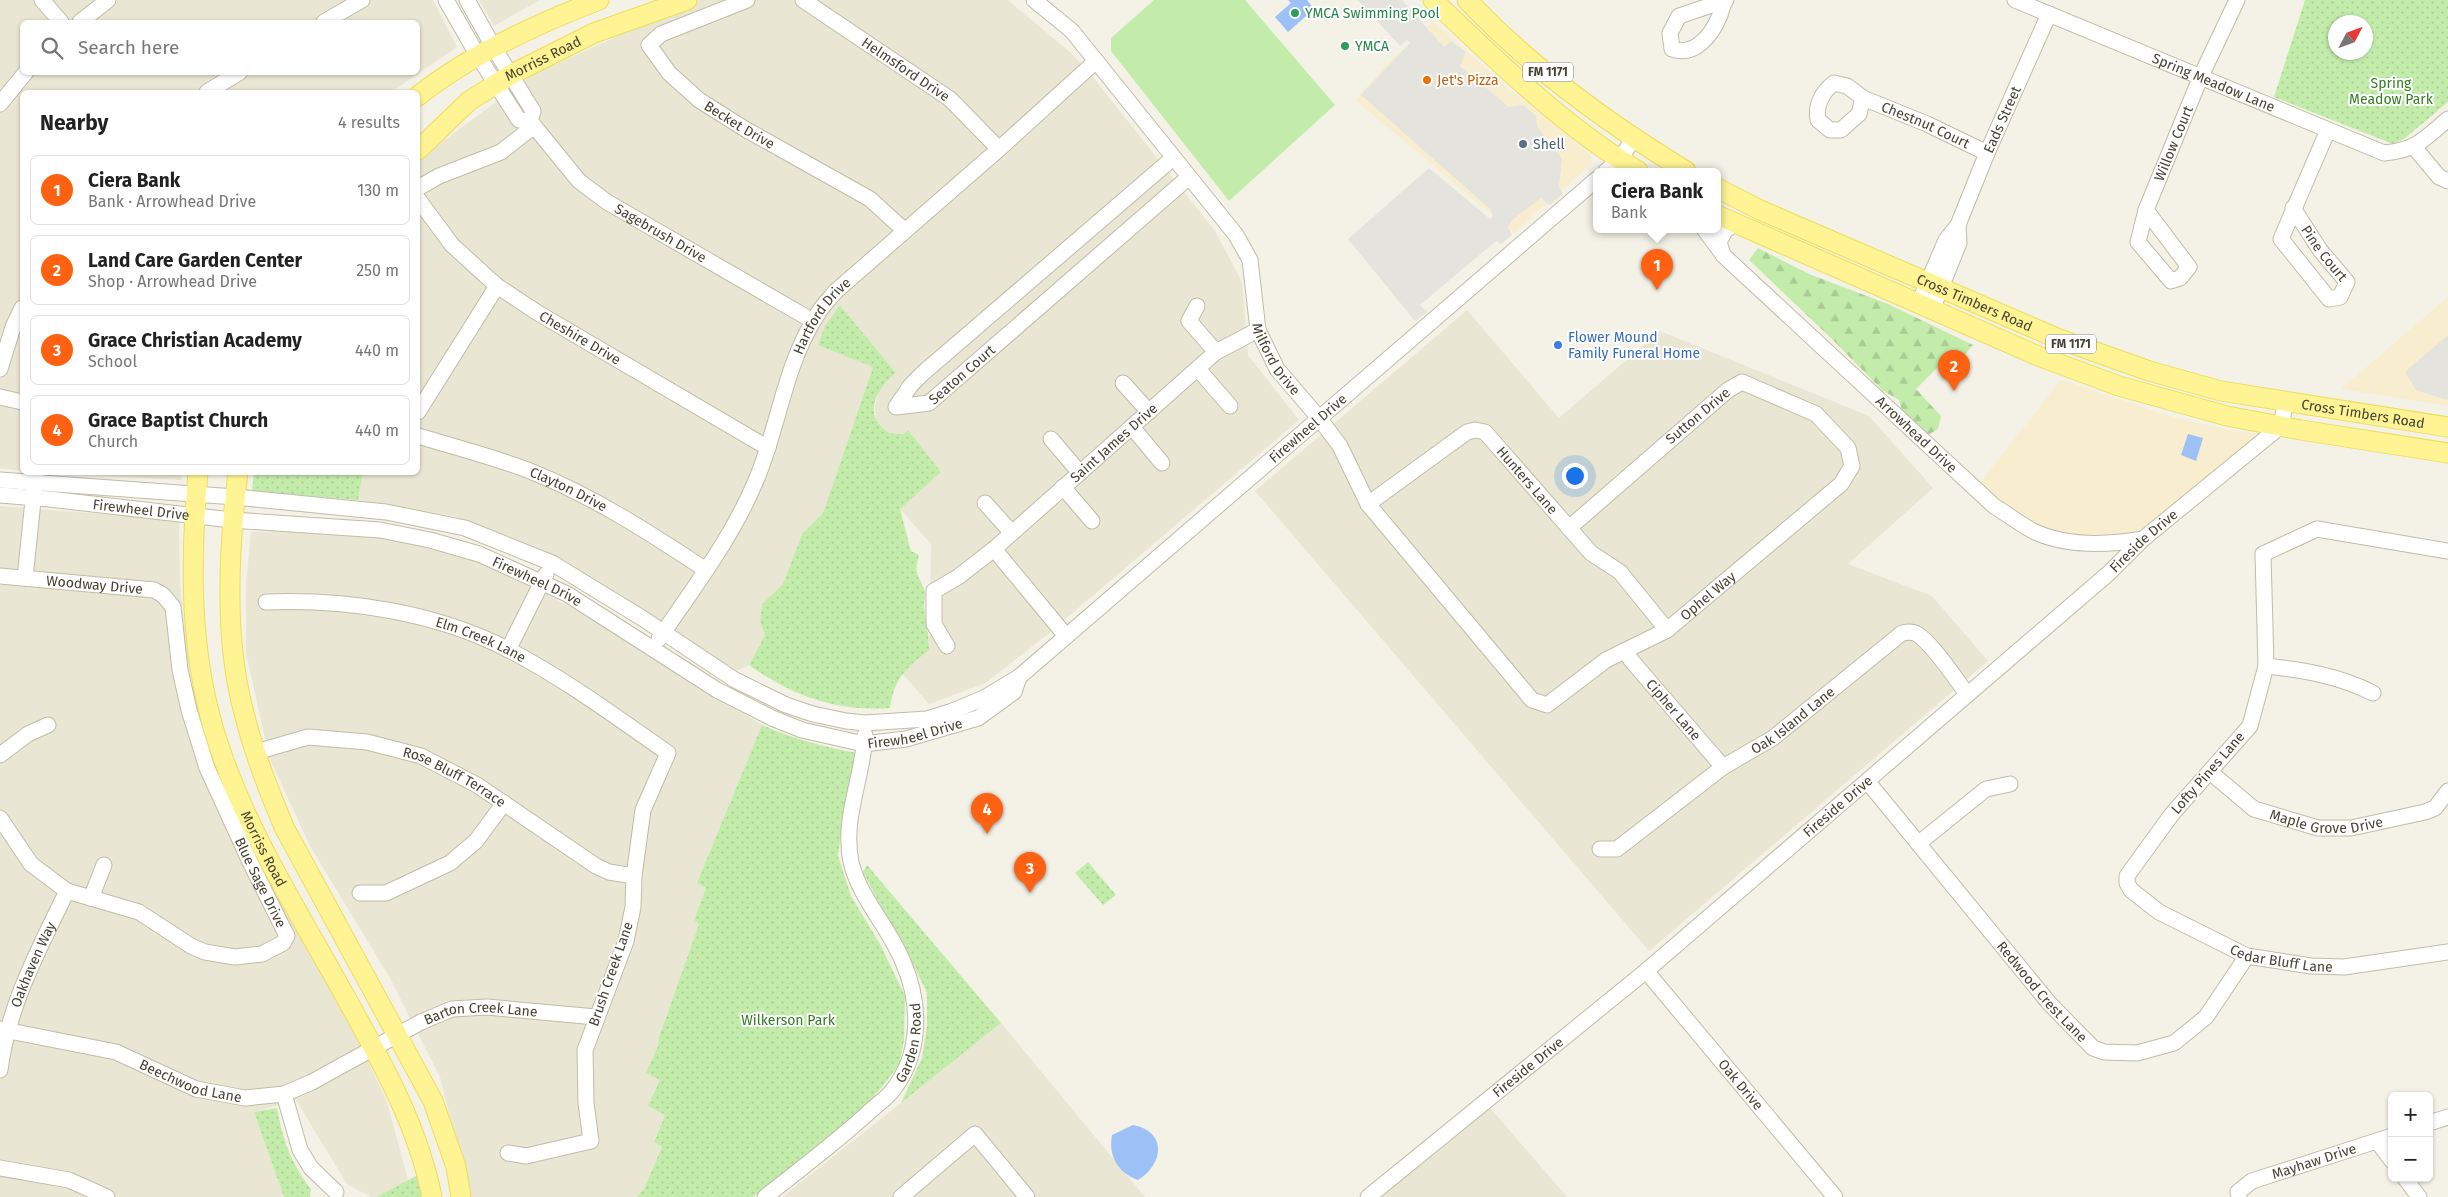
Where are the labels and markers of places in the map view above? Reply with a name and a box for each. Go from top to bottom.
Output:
place label: YMCA Swimming Pool [1305,5,1440,22]
marker: YMCA Swimming Pool [1289,7,1301,19]
place label: YMCA [1355,38,1389,55]
marker: YMCA [1339,40,1351,52]
place label: Jet's Pizza [1437,72,1499,89]
marker: Jet's Pizza [1421,74,1433,86]
place label: Shell [1533,136,1565,153]
marker: Shell [1517,138,1529,150]
pin: 1 [1641,249,1673,290]
place label: Flower Mound Family Funeral Home [1568,329,1700,362]
marker: Flower Mound Family Funeral Home [1552,339,1564,351]
pin: 2 [1938,350,1970,391]
pin: 4 [971,793,1003,834]
pin: 3 [1014,852,1046,893]

